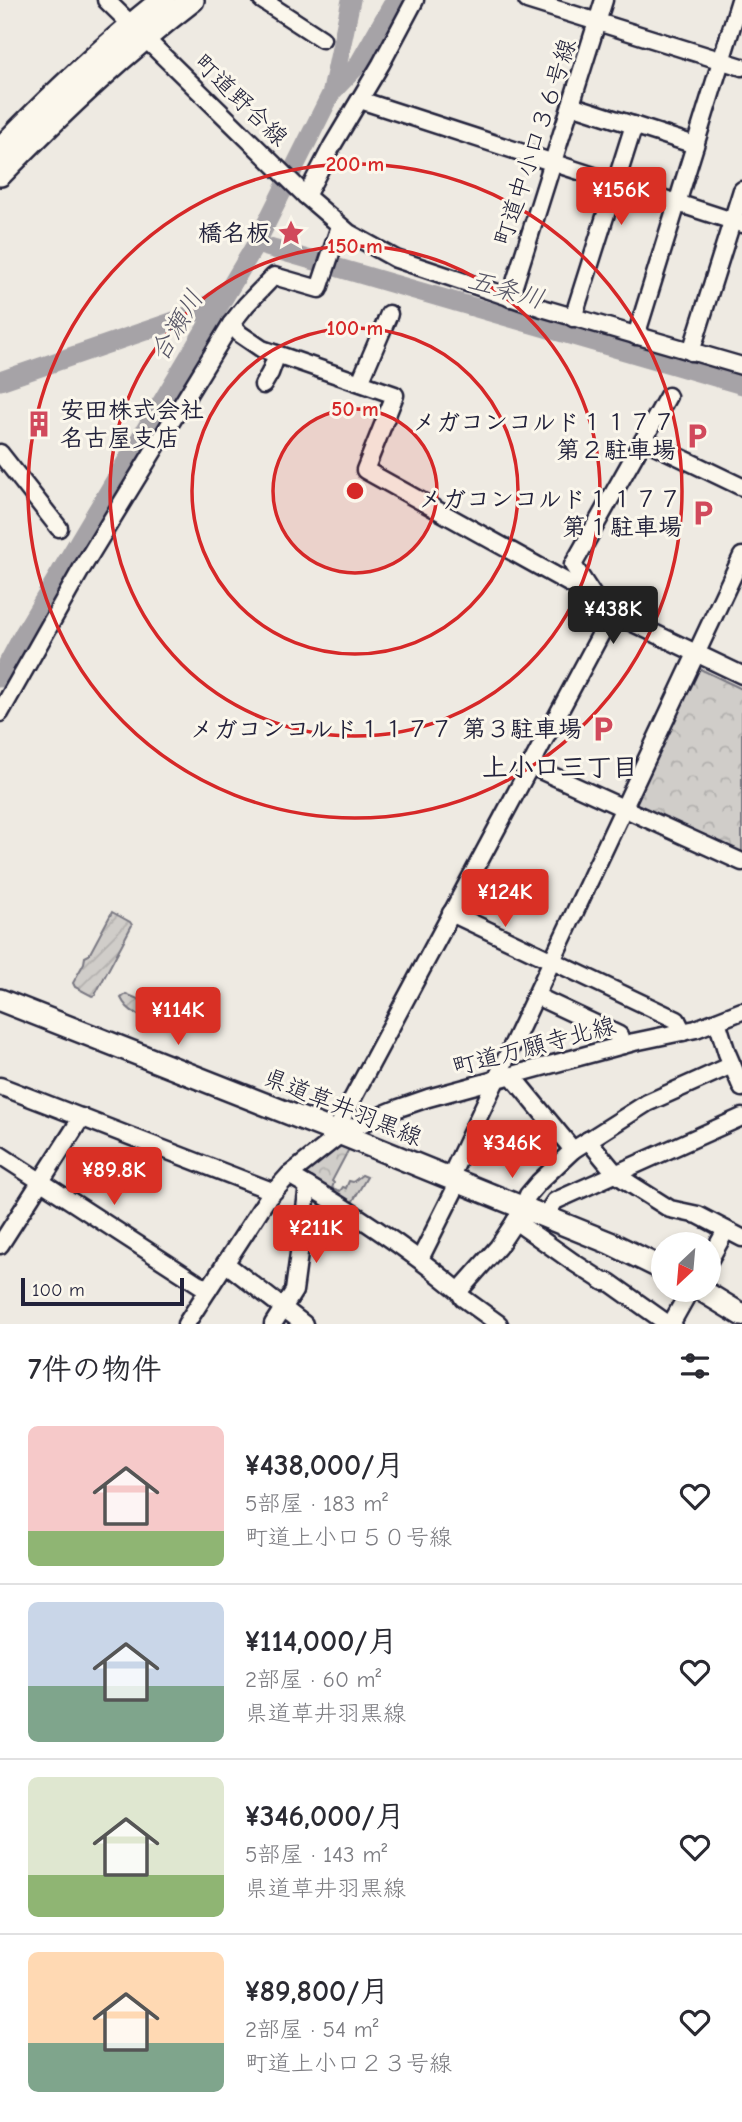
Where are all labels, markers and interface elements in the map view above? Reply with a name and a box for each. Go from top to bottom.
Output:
street label: 町道中小口３６号線 [488,35,582,249]
street label: 町道野合線 [188,48,294,152]
text: 200 m [326,152,384,176]
pin: ¥156K [572,168,670,227]
text: ¥156K [592,176,650,203]
place icon: 橋名板 [276,218,306,248]
place label: 橋名板 [198,219,270,247]
text: 150 m [327,234,383,258]
water label: 五条川 [464,265,548,315]
water label: 合瀬川 [144,285,210,367]
text: 100 m [327,316,383,340]
place label: 安田株式会社 名古屋支店 [60,396,204,452]
text: 50 m [331,397,379,421]
place label: メガコンコルド１１７７ 第２駐車場 [412,408,676,464]
building icon: 安田株式会社 名古屋支店 [24,409,54,439]
parking icon: メガコンコルド１１７７ 第２駐車場 [682,421,712,451]
centre of rings [343,479,367,503]
place label: メガコンコルド１１７７ 第１駐車場 [418,485,682,541]
parking icon: メガコンコルド１１７７ 第１駐車場 [688,498,718,528]
pin: ¥438K [564,586,662,646]
text: ¥438K [584,595,642,622]
parking icon: メガコンコルド１１７７ 第３駐車場 [588,714,618,744]
place label: メガコンコルド１１７７ 第３駐車場 [189,715,582,743]
district label: 上小口三丁目 [482,753,638,783]
pin: ¥124K [456,870,554,929]
text: ¥124K [478,878,532,905]
pin: ¥114K [129,988,227,1047]
text: ¥114K [152,996,204,1023]
street label: 町道万願寺北線 [449,1011,619,1081]
street label: 県道草井羽黒線 [260,1063,426,1151]
pin: ¥346K [463,1120,561,1180]
text: ¥346K [483,1129,541,1156]
pin: ¥89.8K [57,1148,171,1207]
text: ¥89.8K [82,1156,146,1183]
pin: ¥211K [267,1206,365,1265]
text: ¥211K [289,1214,343,1241]
north arrow [651,1232,721,1302]
map controls [651,1232,721,1302]
scale bar [21,1275,184,1307]
text: 100 m [32,1279,85,1301]
icon: filters [676,1347,714,1385]
text: 7件の物件 [28,1352,162,1387]
text: ¥438,000/月 [245,1448,404,1483]
icon: home [84,1454,168,1538]
icon: heart [676,1477,714,1515]
text: 5部屋 · 183 m² [245,1490,388,1517]
text: 町道上小口５０号線 [245,1524,452,1551]
text: ¥114,000/月 [245,1624,397,1659]
icon: home [84,1630,168,1714]
icon: heart [676,1653,714,1691]
text: 2部屋 · 60 m² [245,1666,381,1693]
text: 県道草井羽黒線 [245,1700,406,1727]
text: ¥346,000/月 [245,1799,405,1834]
icon: home [84,1805,168,1889]
icon: heart [676,1828,714,1866]
text: 5部屋 · 143 m² [245,1841,387,1868]
text: 県道草井羽黒線 [245,1875,406,1902]
text: ¥89,800/月 [245,1974,389,2009]
icon: home [84,1980,168,2064]
icon: heart [676,2003,714,2041]
text: 2部屋 · 54 m² [245,2016,378,2043]
text: 町道上小口２３号線 [245,2050,452,2077]

